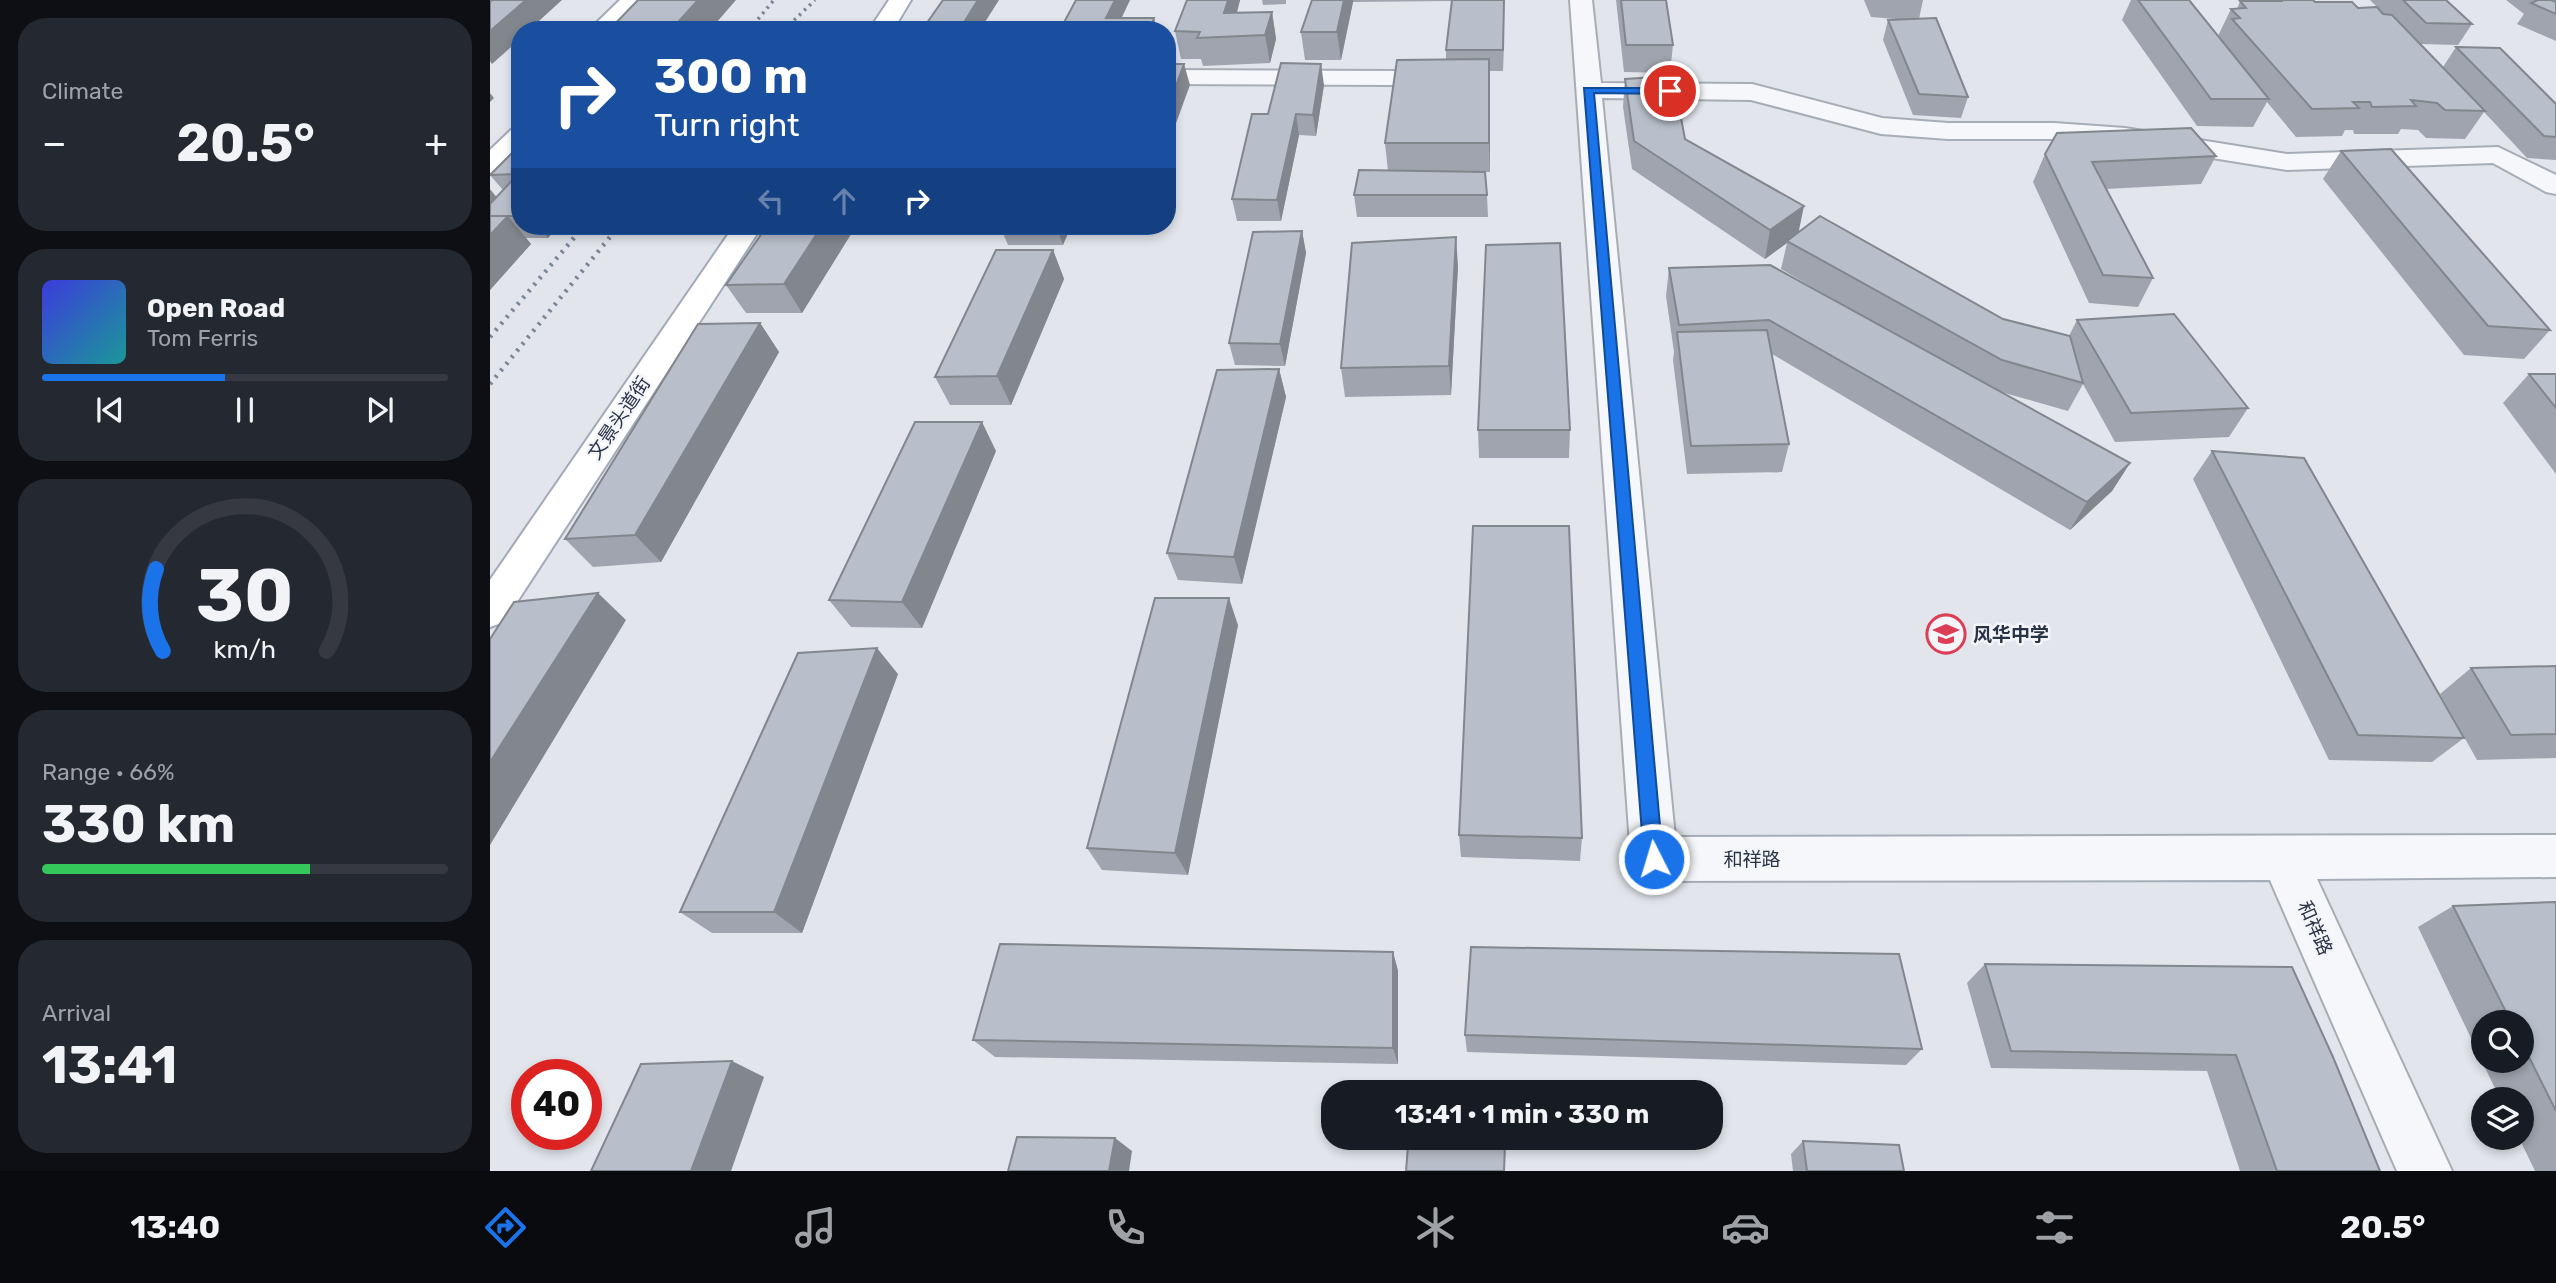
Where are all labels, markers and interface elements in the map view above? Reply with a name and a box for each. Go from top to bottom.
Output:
text: 300 m [654,47,808,105]
icon: right [539,49,630,140]
pin [1640,61,1700,121]
icon: arrive [1651,72,1689,110]
text: Climate [42,77,123,105]
text: Turn right [654,106,799,144]
text: 20.5° [176,112,315,174]
text: − [42,120,67,166]
text: + [424,120,448,166]
icon: left [752,182,790,220]
icon: ahead [825,182,863,220]
icon: right [898,182,936,220]
text: Open Road [147,293,285,324]
text: Tom Ferris [147,324,258,352]
street label: 文景头道街 [583,372,655,464]
icon: previous [91,391,129,429]
icon: pause [226,391,264,429]
icon: next [361,391,399,429]
text: 30 [196,554,294,640]
school or university icon: 风华中学 [1925,613,1967,655]
place label: 风华中学 [1973,623,2049,646]
text: km/h [214,635,276,664]
text: Range · 66% [42,758,174,786]
text: 330 km [42,793,235,855]
position arrow [1617,822,1691,896]
street label: 和祥路 [1723,848,1781,871]
street label: 和祥路 [2293,897,2337,959]
text: Arrival [42,999,111,1027]
map controls [2471,1010,2534,1150]
button: search [2471,1010,2534,1073]
text: 13:41 [42,1034,177,1096]
speed limit sign: 40 [511,1059,602,1150]
button: layers [2471,1087,2534,1150]
text: 13:41 · 1 min · 330 m [1395,1099,1649,1130]
icon: directions [481,1203,530,1252]
icon: music [791,1203,840,1252]
icon: phone [1101,1203,1150,1252]
icon: climate [1411,1203,1460,1252]
icon: car [1721,1203,1770,1252]
icon: filters [2030,1203,2079,1252]
text: 13:40 [130,1208,220,1246]
text: 20.5° [2340,1208,2426,1246]

